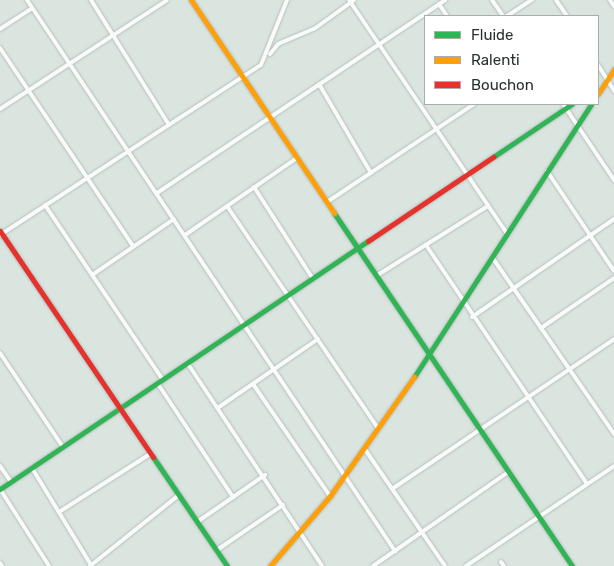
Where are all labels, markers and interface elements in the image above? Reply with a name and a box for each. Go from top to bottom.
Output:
legend [424,15,599,105]
text: Fluide [471,26,513,44]
text: Ralenti [471,51,520,69]
text: Bouchon [471,76,534,94]

